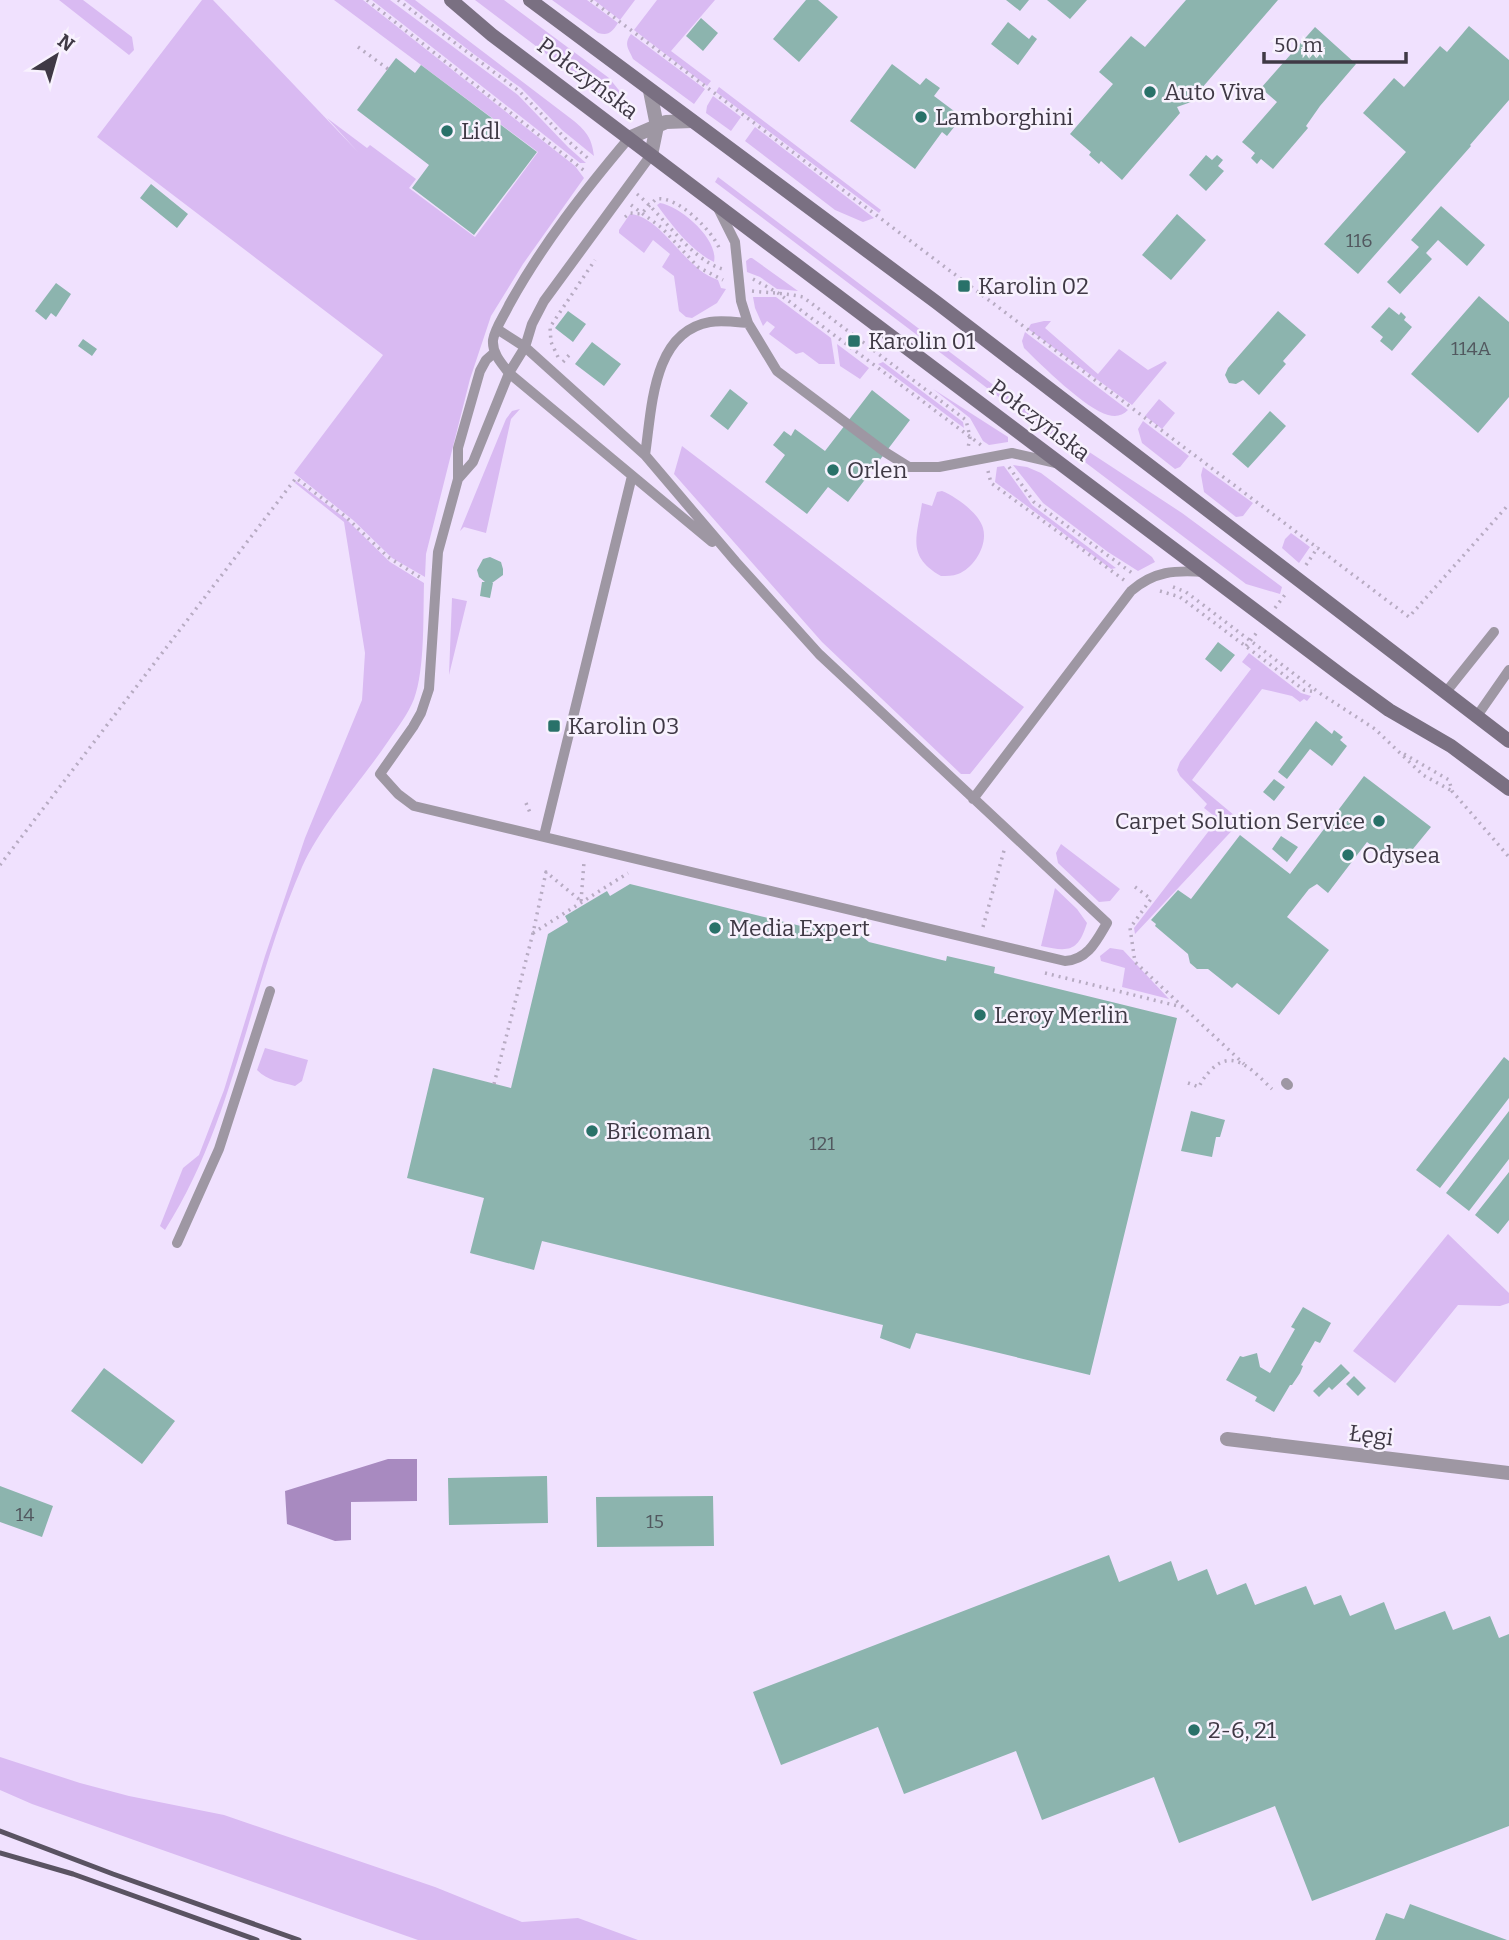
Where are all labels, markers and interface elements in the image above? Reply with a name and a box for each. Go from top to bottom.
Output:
north arrow [21,21,91,91]
scale bar [1264,21,1406,65]
text: N [53,29,79,57]
street label: Połczyńska [532,31,644,125]
text: 50 m [1274,32,1323,58]
place label: Auto Viva [1164,78,1266,106]
marker: Auto Viva [1142,84,1158,100]
place label: Lamborghini [935,103,1073,131]
marker: Lamborghini [913,109,929,125]
place label: Lidl [461,117,501,145]
marker: Lidl [439,123,455,139]
house number: 116 [1346,229,1372,252]
place label: Karolin 02 [978,272,1089,300]
marker: Karolin 02 [956,278,972,294]
place label: Karolin 01 [868,327,976,355]
marker: Karolin 01 [846,333,862,349]
house number: 114A [1451,337,1492,360]
street label: Połczyńska [984,373,1096,467]
place label: Orlen [847,456,908,484]
marker: Orlen [825,462,841,478]
place label: Karolin 03 [568,712,679,740]
marker: Karolin 03 [546,718,562,734]
place label: Carpet Solution Service [1115,807,1365,835]
marker: Carpet Solution Service [1371,813,1387,829]
place label: Odysea [1362,841,1440,869]
marker: Odysea [1340,847,1356,863]
place label: Media Expert [729,914,870,942]
marker: Media Expert [707,920,723,936]
place label: Leroy Merlin [994,1001,1129,1029]
marker: Leroy Merlin [972,1007,988,1023]
place label: Bricoman [606,1117,711,1145]
marker: Bricoman [584,1123,600,1139]
house number: 121 [809,1132,835,1155]
street label: Łęgi [1347,1418,1395,1452]
house number: 14 [16,1503,34,1526]
house number: 15 [646,1510,664,1533]
place label: 2-6, 21 [1208,1716,1277,1744]
marker: 2-6, 21 [1186,1722,1202,1738]

